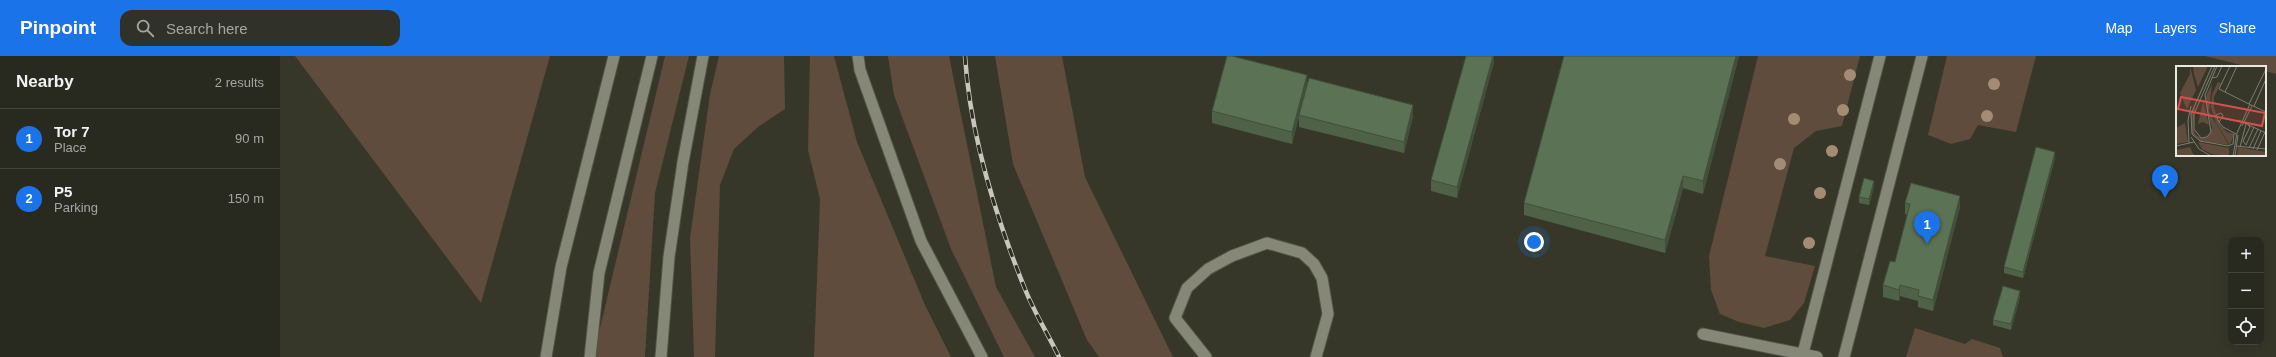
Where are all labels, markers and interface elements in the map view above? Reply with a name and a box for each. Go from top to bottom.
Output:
search box [120,10,400,46]
text: Pinpoint [20,17,96,38]
icon: search [134,17,156,39]
text: Search here [166,20,248,37]
text: Map [2105,20,2133,36]
text: Layers [2155,20,2197,36]
text: Share [2219,20,2256,36]
inset map [2176,66,2266,156]
text: Nearby [16,72,74,91]
text: 2 results [215,75,264,90]
text: Tor 7 [54,123,90,140]
text: 1 [25,131,33,146]
text: 90 m [235,131,264,146]
text: Place [54,140,87,155]
pin: 2 [2152,165,2178,198]
text: P5 [54,183,72,200]
text: 2 [25,191,33,206]
text: 150 m [228,191,264,206]
text: Parking [54,200,98,215]
pin: 1 [1914,211,1940,244]
your location [1524,232,1544,252]
map controls [2228,237,2264,345]
button: + [2228,237,2264,273]
button: − [2228,273,2264,309]
button: locate [2228,309,2264,345]

